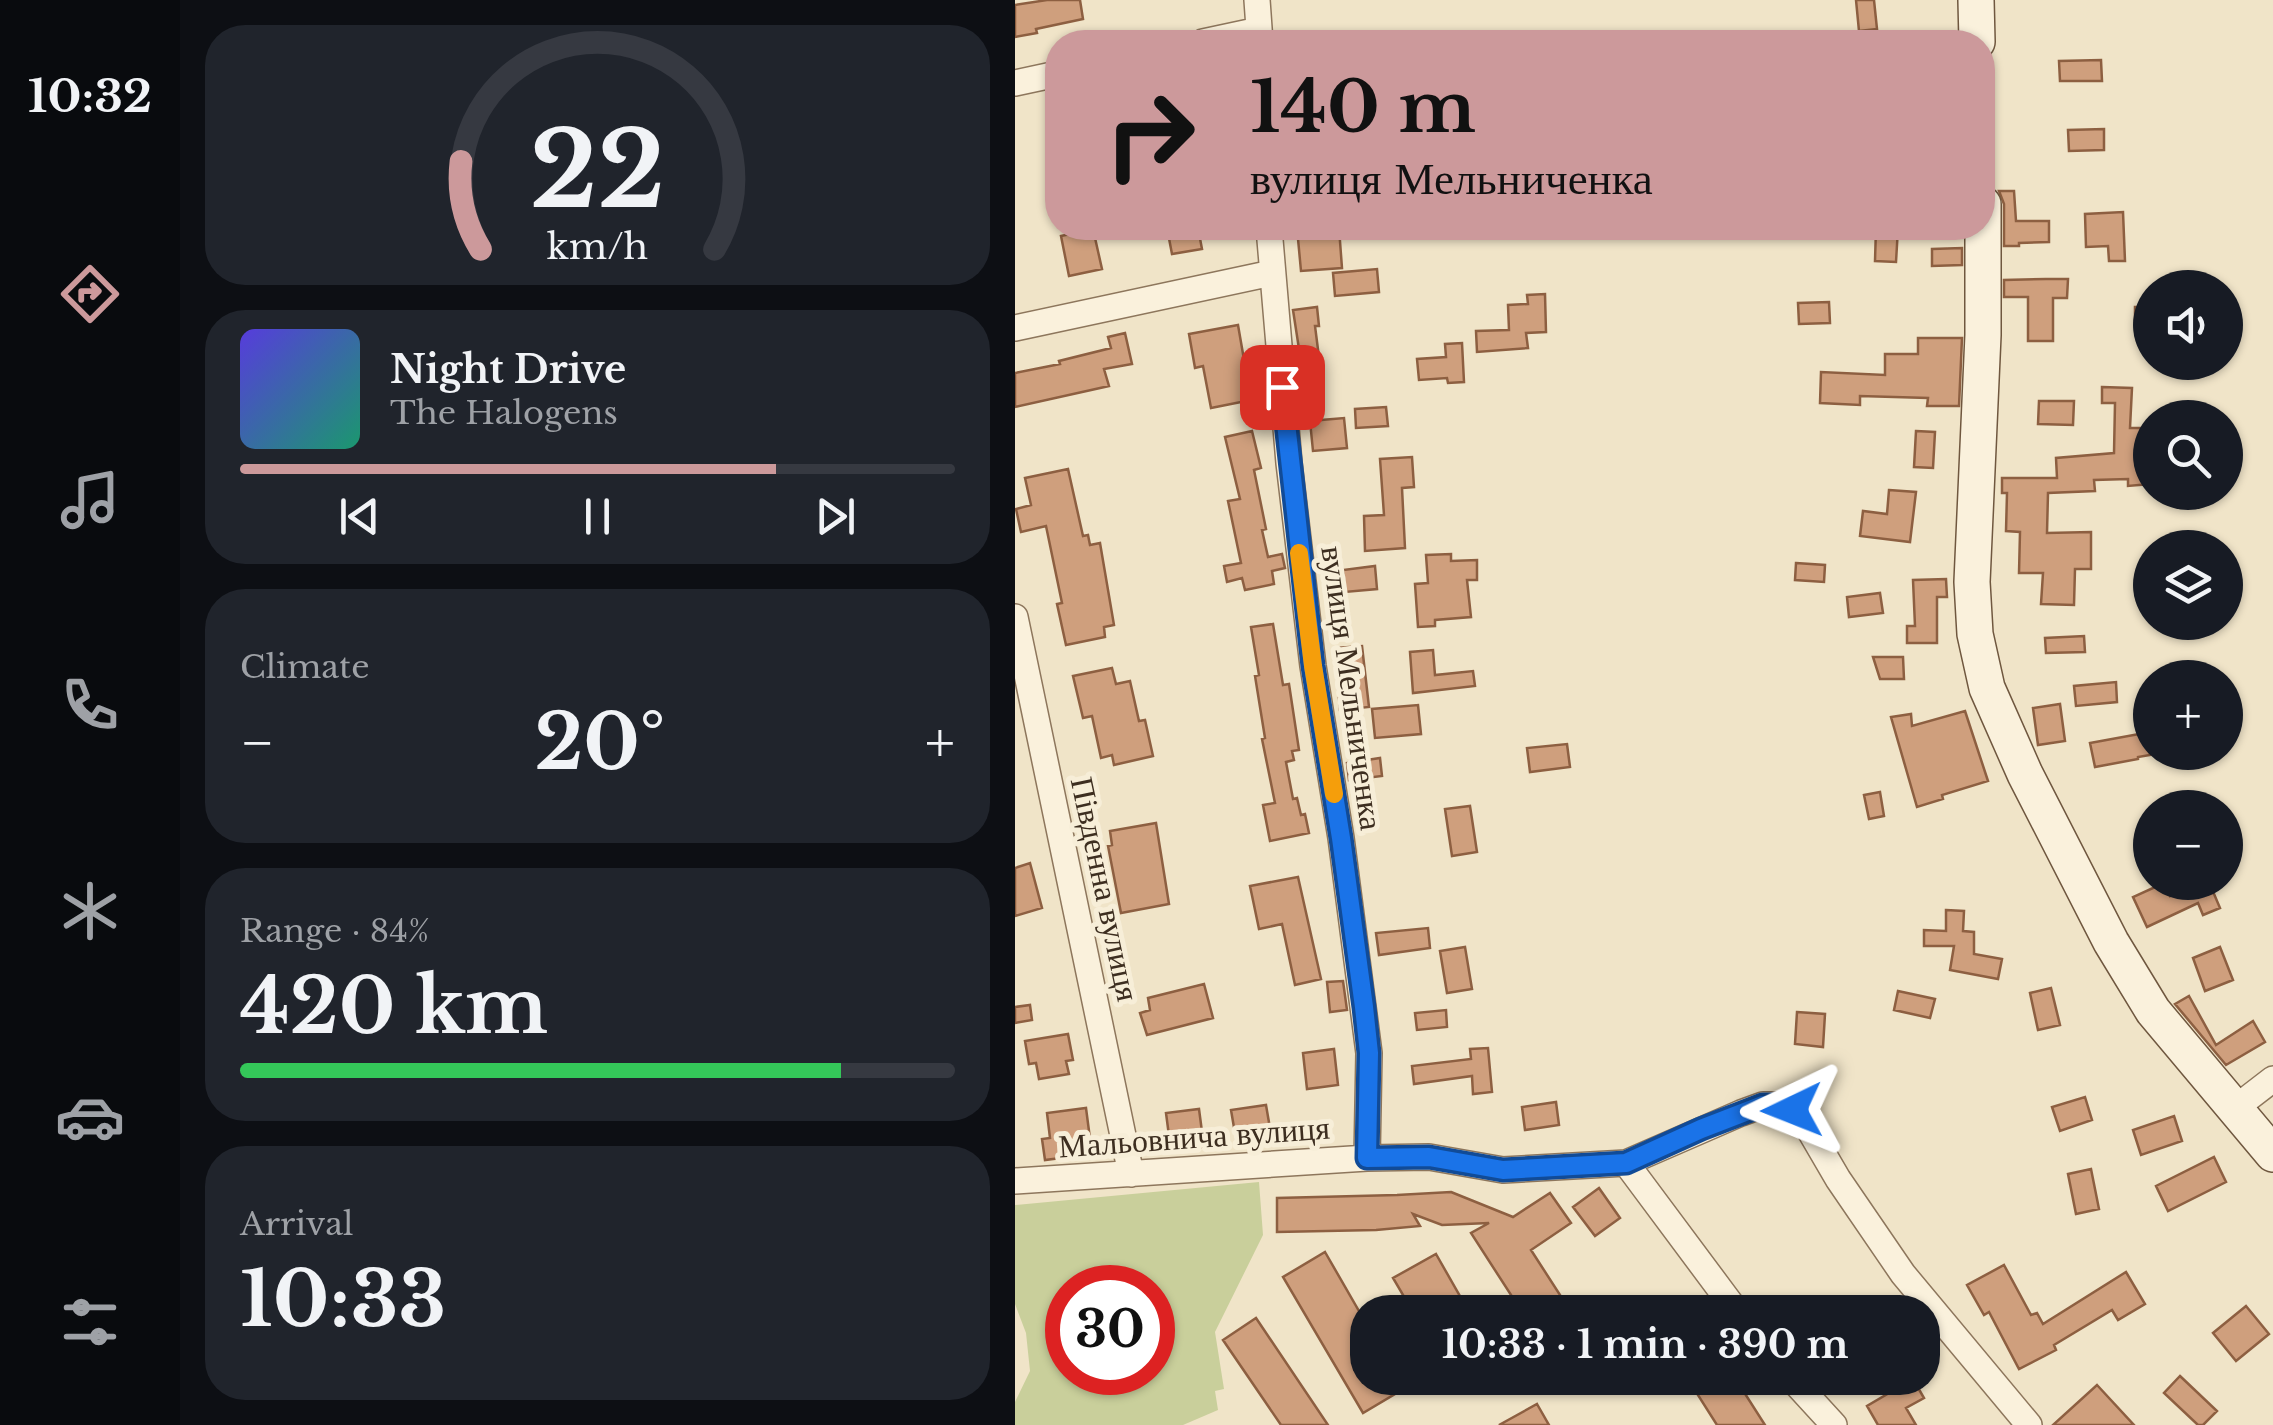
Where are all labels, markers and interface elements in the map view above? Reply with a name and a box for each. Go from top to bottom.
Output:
text: 140 m [1250,64,1476,151]
text: 10:32 [28,68,152,124]
icon: right [1085,70,1215,200]
text: 22 [530,106,665,235]
text: вулиця Мельниченка [1250,150,1653,206]
text: km/h [547,224,648,269]
icon: directions [55,259,125,329]
map controls [2133,270,2243,900]
button: sound [2133,270,2243,380]
pin [1240,345,1325,430]
text: Night Drive [390,346,626,393]
icon: arrive [1255,360,1310,415]
text: The Halogens [390,393,618,433]
button: search [2133,400,2243,510]
icon: music [55,465,125,535]
icon: previous [332,489,387,544]
icon: pause [570,489,625,544]
icon: next [808,489,863,544]
button: layers [2133,530,2243,640]
street label: вулиця Мельниченка [1312,543,1392,833]
text: Climate [240,647,369,687]
button: + [2133,660,2243,770]
icon: phone [55,670,125,740]
text: 20° [535,696,665,789]
text: − [240,709,275,777]
text: + [925,709,955,777]
street label: Південна вулиця [1062,773,1148,1005]
button: − [2133,790,2243,900]
icon: climate [55,876,125,946]
text: Range · 84% [240,911,429,951]
text: 420 km [240,960,548,1053]
position arrow [1740,1058,1844,1162]
icon: car [55,1082,125,1152]
street label: Мальовнича вулиця [1057,1108,1331,1166]
text: Arrival [240,1204,353,1244]
text: 10:33 [240,1253,446,1346]
speed limit sign: 30 [1045,1265,1175,1395]
icon: filters [55,1287,125,1357]
text: 10:33 · 1 min · 390 m [1442,1321,1848,1368]

